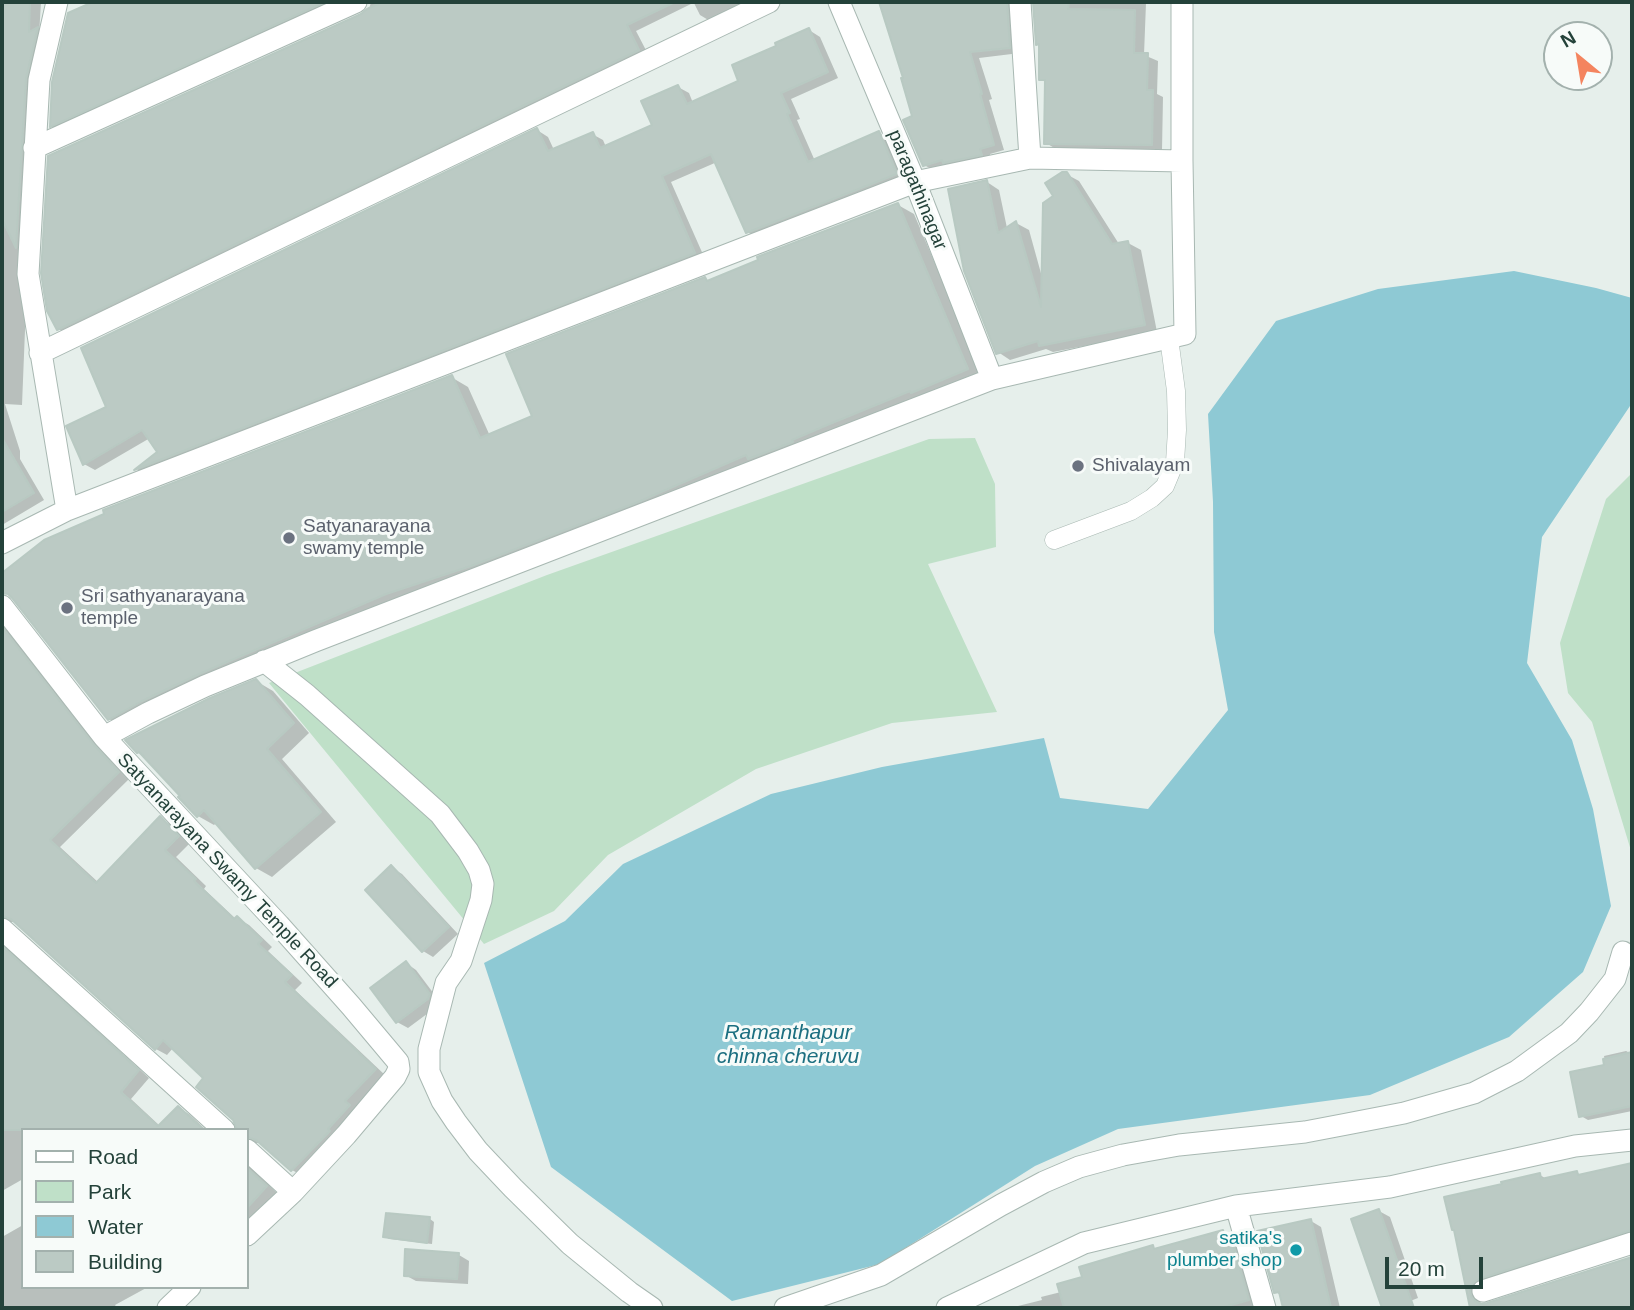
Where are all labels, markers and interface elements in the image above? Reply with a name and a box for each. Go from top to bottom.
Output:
north arrow [1543,21,1613,91]
text: N [1557,27,1579,52]
street label: paragathinagar [882,126,952,254]
place label: Shivalayam [1092,455,1190,477]
marker: Shivalayam [1070,458,1086,474]
place label: Satyanarayana swamy temple [303,516,431,560]
marker: Satyanarayana swamy temple [281,530,297,546]
place label: Sri sathyanarayana temple [81,586,245,630]
marker: Sri sathyanarayana temple [59,600,75,616]
street label: Satyanarayana Swamy Temple Road [112,749,342,993]
water label: Ramanthapur chinna cheruvu [717,1020,859,1070]
legend [21,1128,248,1289]
text: Road [88,1145,138,1168]
text: Park [88,1180,131,1203]
text: Water [88,1215,143,1238]
place label: satika's plumber shop [1167,1228,1282,1272]
marker: satika's plumber shop [1288,1242,1304,1258]
scale bar [1389,1244,1487,1288]
text: Building [88,1250,163,1273]
text: 20 m [1398,1257,1445,1280]

